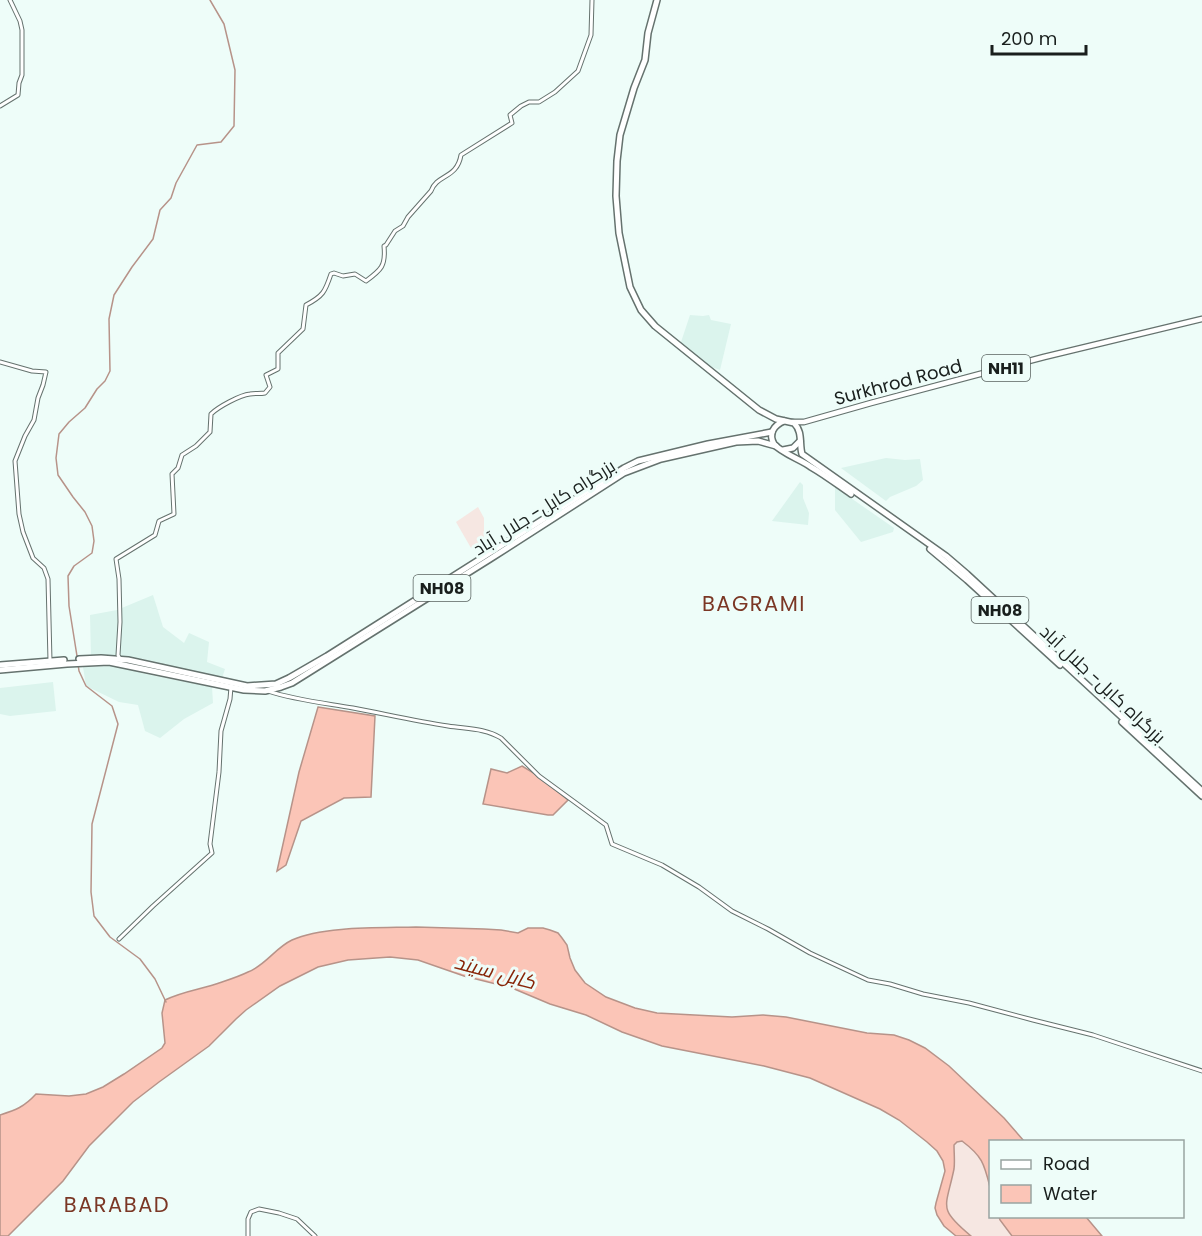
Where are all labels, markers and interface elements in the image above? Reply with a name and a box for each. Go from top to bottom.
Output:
scale bar [992,18,1086,56]
text: 200 m [1001,26,1057,51]
street label: Surkhrod Road [831,353,965,411]
road number: NH11 [982,355,1030,381]
street label: بزرگراه کابل- جلال آباد [468,453,620,561]
road number: NH08 [414,575,470,601]
district label: BAGRAMI [702,589,806,618]
road number: NH08 [972,597,1028,623]
street label: بزرگراه کابل- جلال آباد [1035,619,1171,749]
water label: کابل سيند [451,948,539,996]
legend [989,1140,1184,1218]
text: Road [1043,1151,1090,1176]
text: Water [1043,1181,1097,1206]
district label: BARABAD [64,1190,170,1219]

